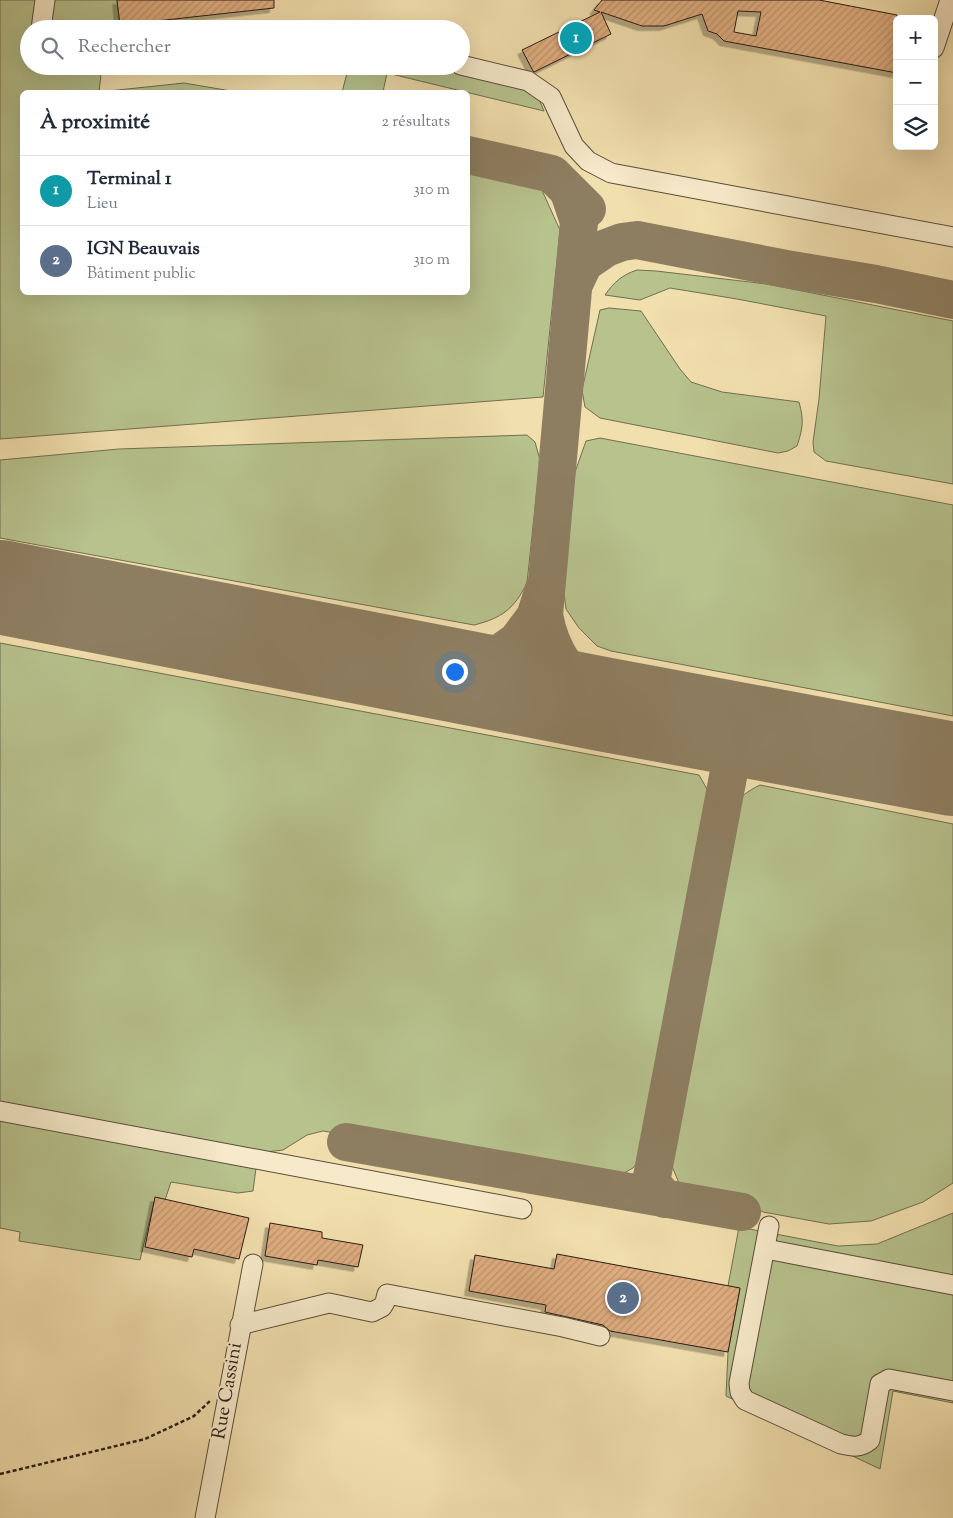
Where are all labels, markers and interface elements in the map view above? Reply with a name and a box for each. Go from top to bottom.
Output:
map controls [893,15,938,150]
button: + [893,15,938,60]
pin: 1 [560,19,592,57]
search box [20,20,470,75]
icon: search [38,34,66,62]
text: Rechercher [78,34,171,61]
button: − [893,60,938,105]
button: layers [893,105,938,150]
text: À proximité [40,108,150,138]
text: 2 résultats [381,111,450,134]
text: Terminal 1 [87,166,172,193]
text: 1 [53,179,59,202]
text: 310 m [413,179,450,202]
text: Lieu [87,193,118,216]
text: IGN Beauvais [87,236,200,263]
text: 2 [52,249,60,272]
text: 310 m [413,249,450,272]
text: Bâtiment public [87,263,196,286]
your location [442,659,468,685]
pin: 2 [607,1279,639,1317]
street label: Rue Cassini [206,1341,250,1441]

